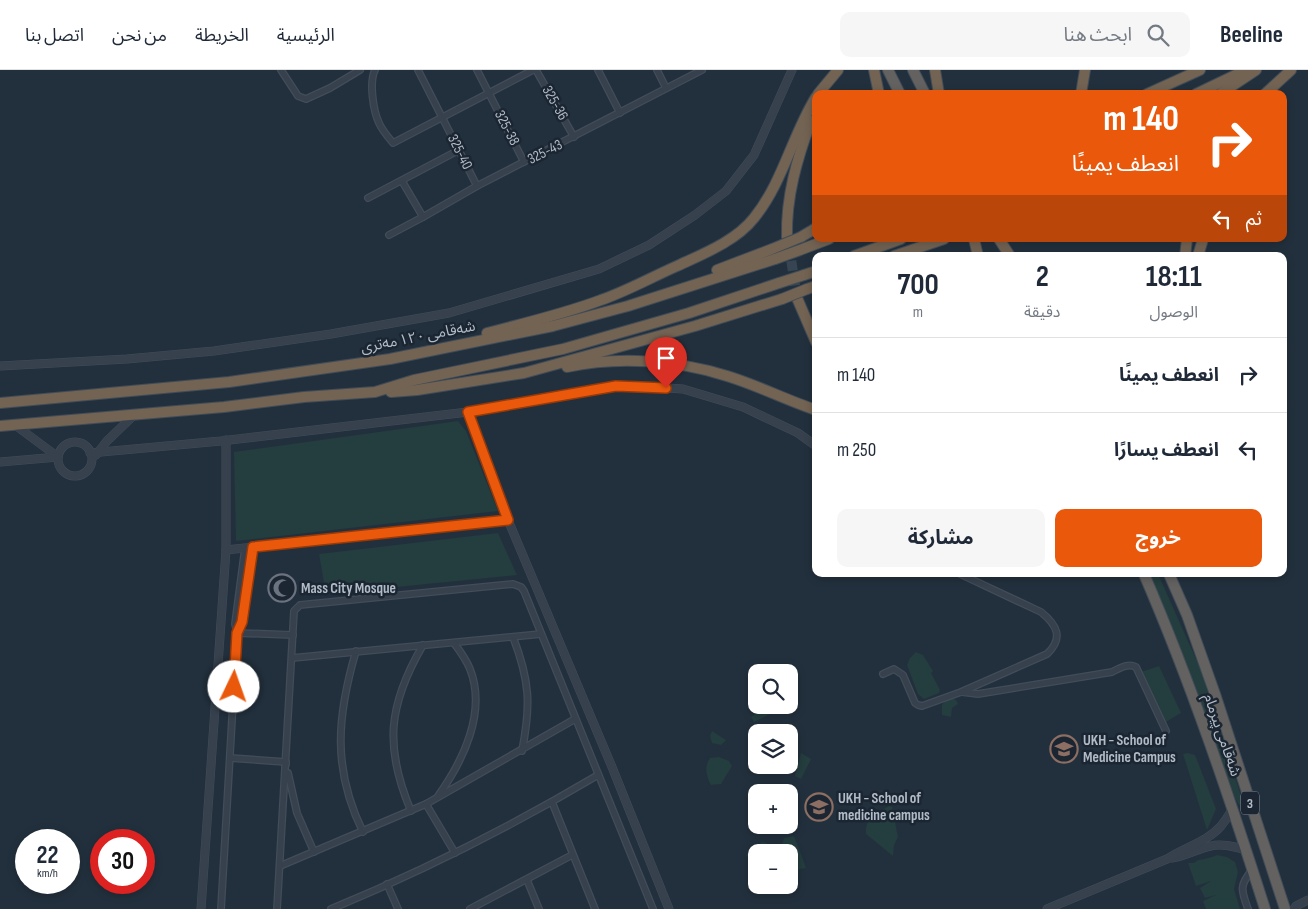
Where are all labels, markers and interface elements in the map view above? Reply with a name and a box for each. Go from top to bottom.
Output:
search box [840,12,1190,57]
text: Beeline [1220,20,1283,49]
icon: search [1144,21,1172,49]
text: ابحث هنا [1064,24,1132,47]
text: اتصل بنا [25,25,84,46]
text: من نحن [112,25,167,46]
text: الخريطة [195,25,249,46]
text: الرئيسية [277,25,335,46]
street label: 325-36 [538,82,572,124]
text: 140 m [1103,98,1179,141]
street label: 325-38 [490,107,524,149]
icon: right [1197,110,1262,175]
street label: 325-40 [443,131,477,173]
street label: 325-43 [524,135,566,169]
text: انعطف يمينًا [1072,151,1179,178]
icon: left [1208,205,1236,233]
text: ثم [1246,208,1262,231]
text: 2 [1036,259,1049,295]
text: 18:11 [1146,259,1202,295]
text: 700 [897,267,939,303]
text: m [913,303,923,322]
text: دقيقة [1024,303,1060,322]
text: الوصول [1149,303,1198,322]
street label: شەقامی ١٢٠ مەتری [359,317,477,357]
pin [645,337,687,388]
icon: arrive [652,344,680,372]
icon: right [1234,361,1262,389]
text: 140 m [837,364,875,387]
text: انعطف يمينًا [1119,364,1219,387]
icon: left [1234,436,1262,464]
text: 250 m [837,439,876,462]
text: انعطف يسارًا [1114,439,1219,462]
button: مشاركة [837,509,1045,567]
button: خروج [1055,509,1262,567]
mosque icon: Mass City Mosque [267,573,297,603]
place label: Mass City Mosque [301,579,396,598]
position arrow [207,660,259,712]
map controls [748,664,798,894]
button: search [748,664,798,714]
street label: شەقامی پیرمام [1198,691,1245,779]
button: layers [748,724,798,774]
place label: UKH - School of Medicine Campus [1083,731,1176,767]
school or university icon: UKH - School of Medicine Campus [1049,734,1079,764]
button: + [748,784,798,834]
place label: UKH - School of medicine campus [838,789,930,825]
road number: 3 [1241,791,1259,814]
school or university icon: UKH - School of medicine campus [804,792,834,822]
speed limit sign: 30 [90,829,155,894]
text: 22 [37,840,58,871]
button: − [748,844,798,894]
text: km/h [37,866,58,881]

